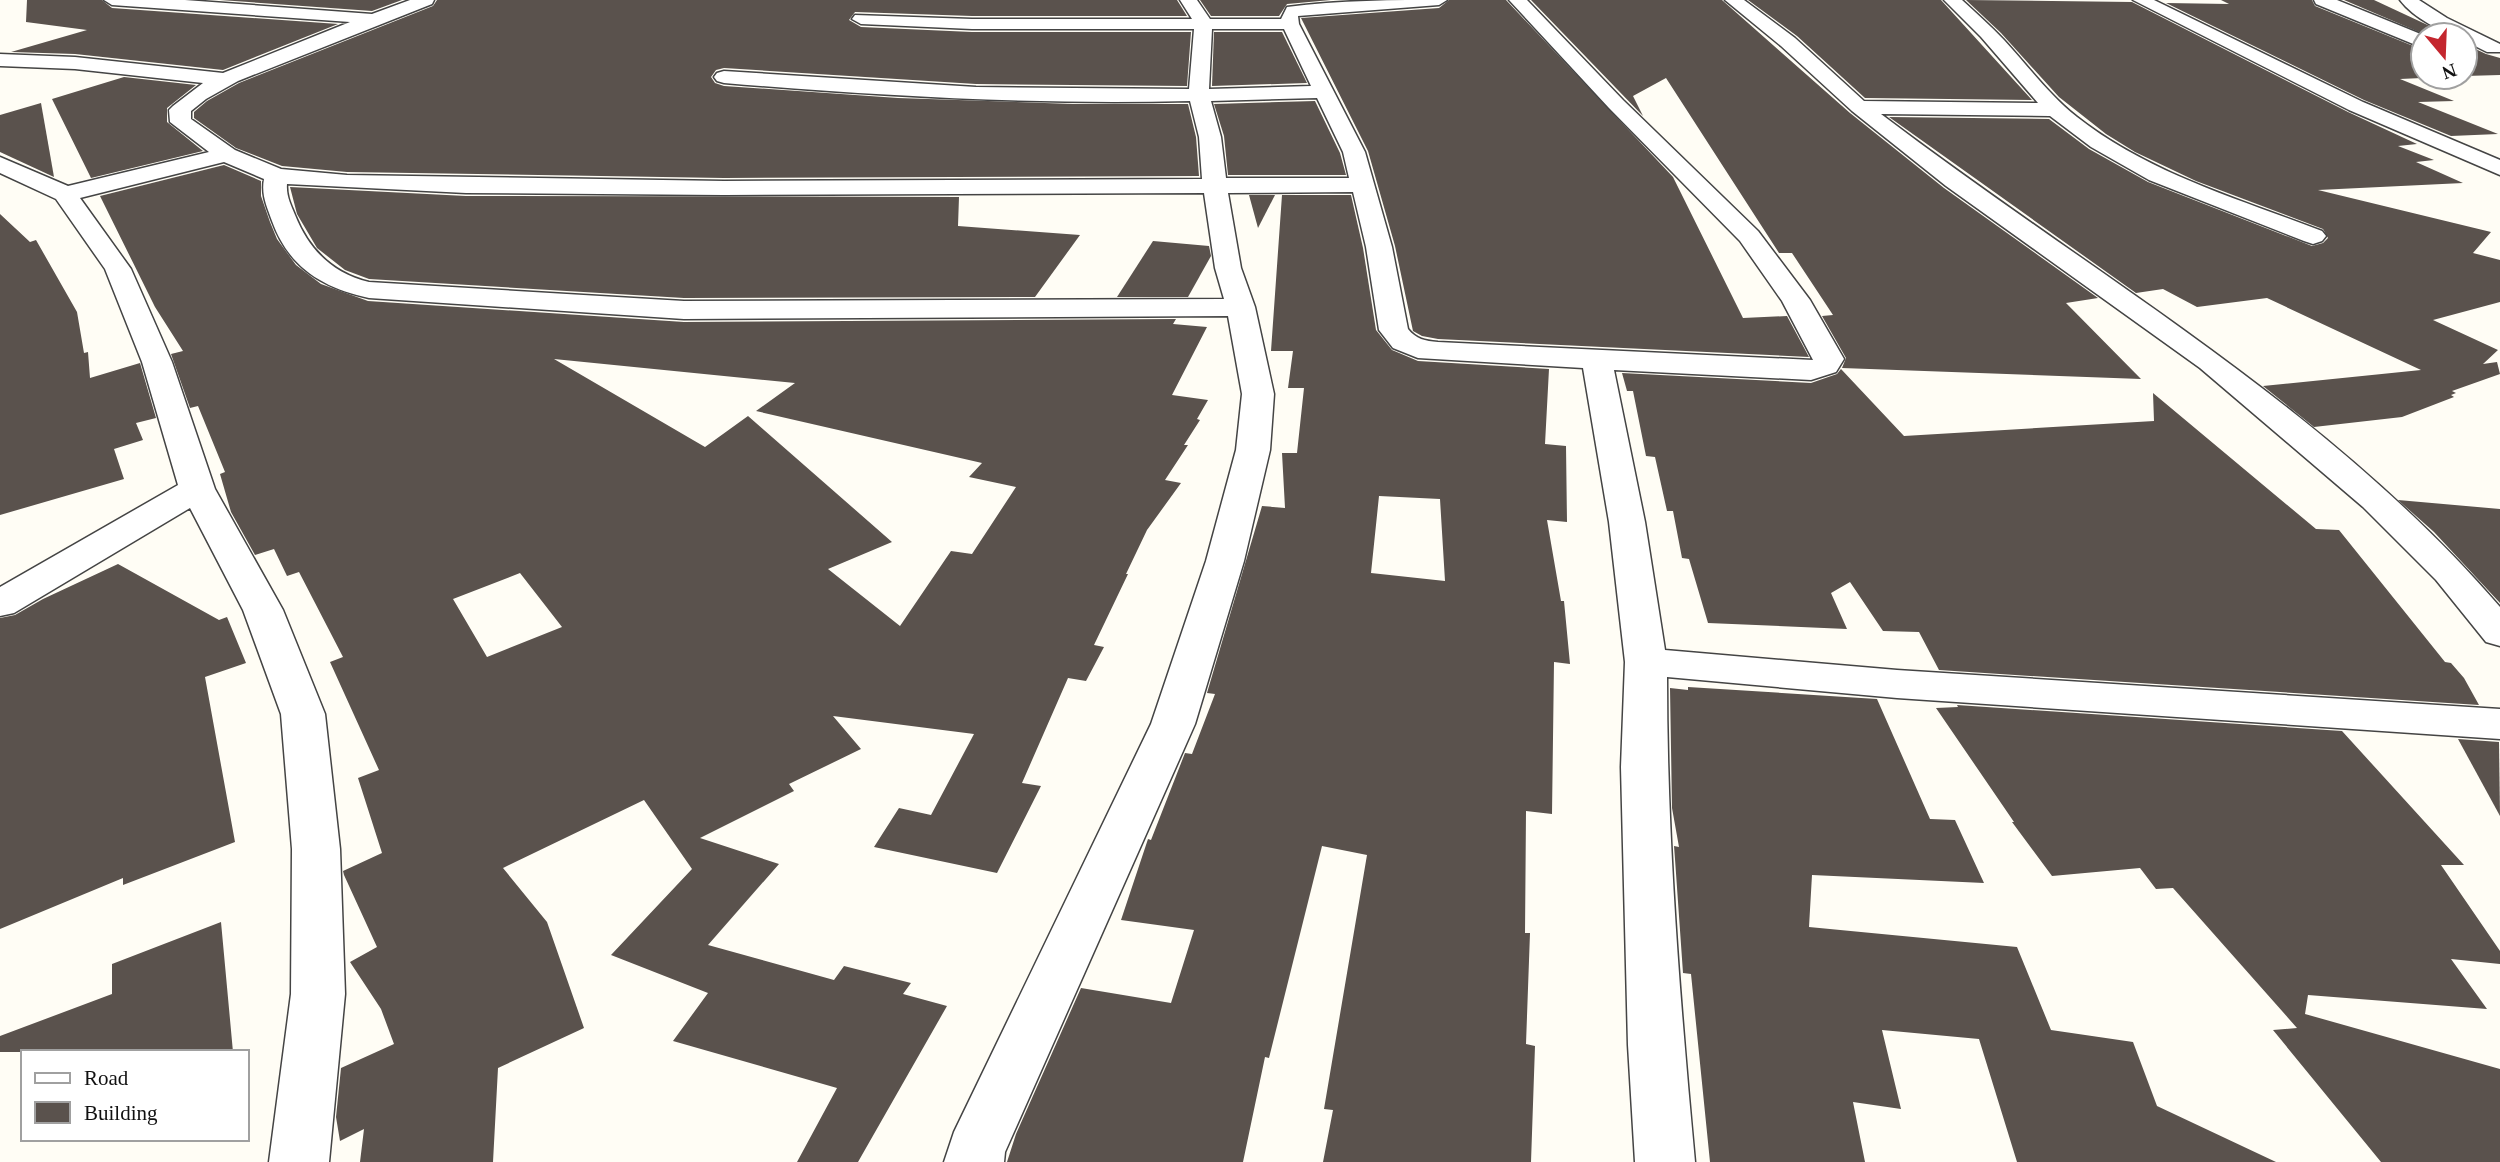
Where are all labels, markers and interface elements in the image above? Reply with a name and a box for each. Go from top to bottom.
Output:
north arrow [2409,21,2479,91]
text: N [2439,59,2459,84]
legend [21,1050,248,1141]
text: Road [84,1066,129,1090]
text: Building [84,1101,158,1125]

